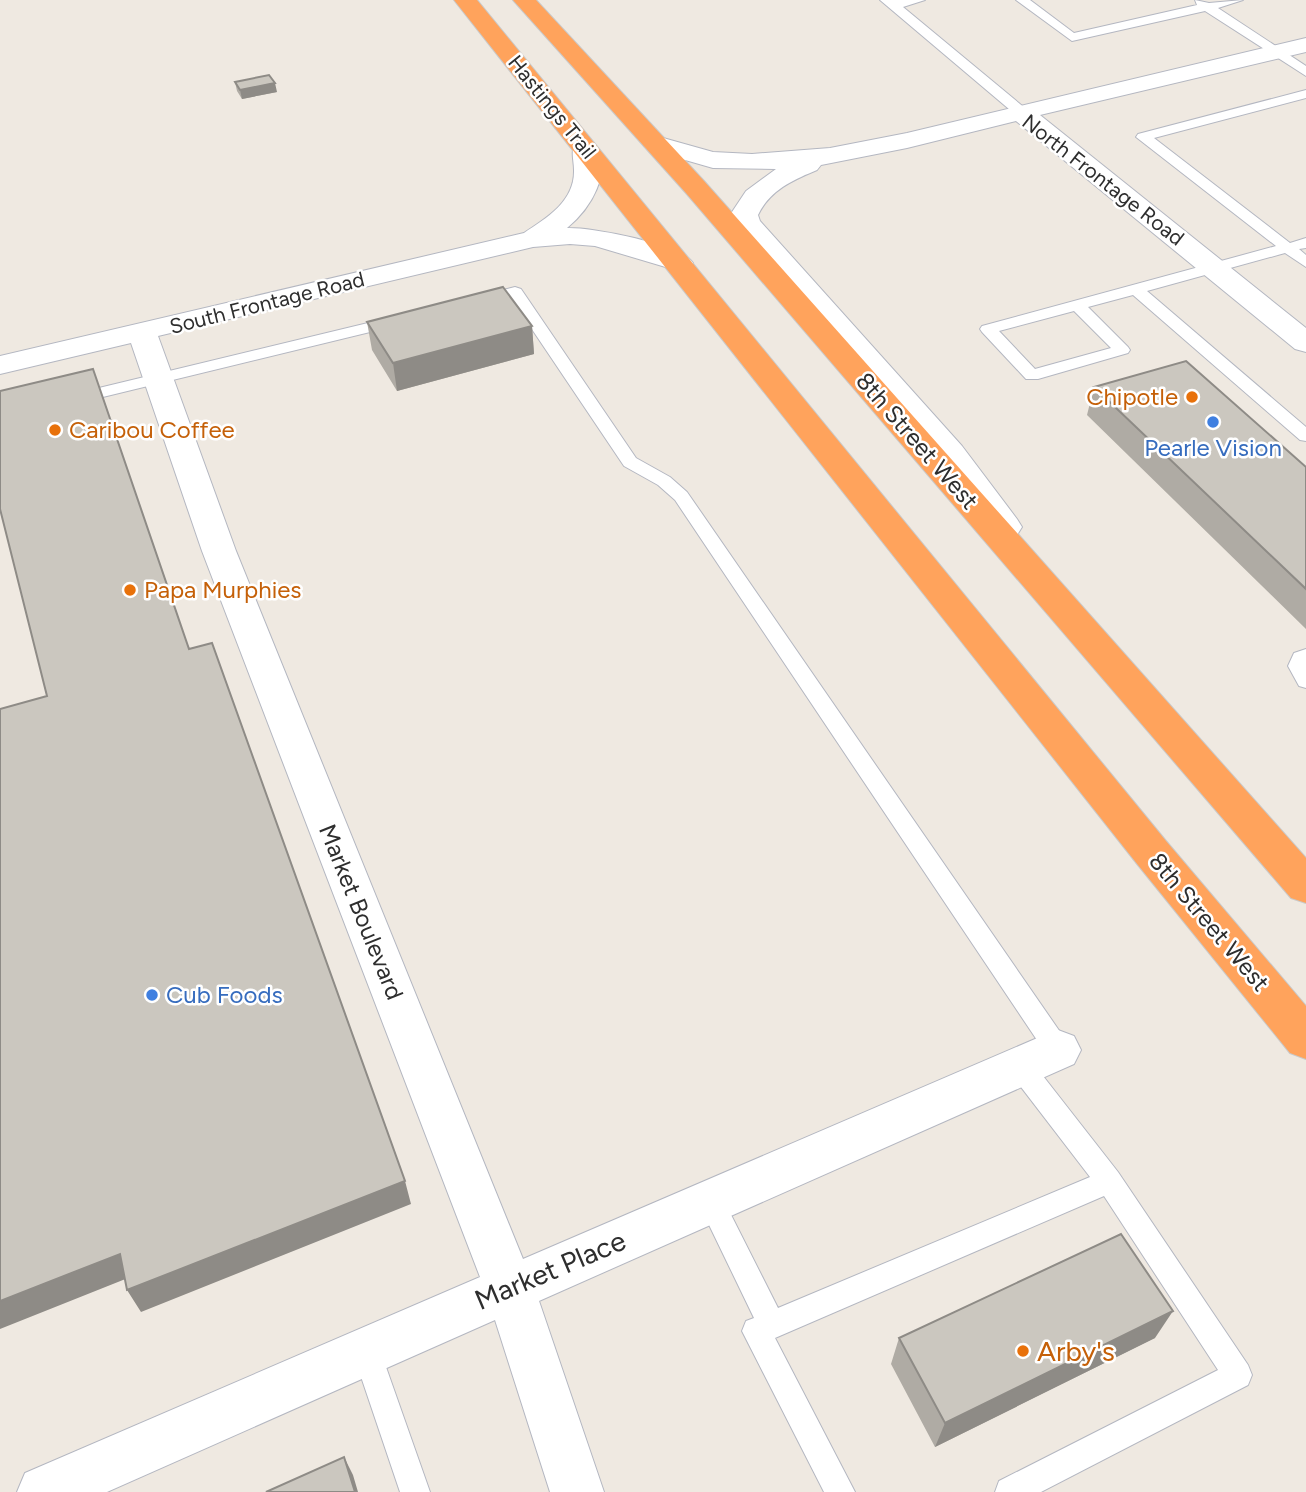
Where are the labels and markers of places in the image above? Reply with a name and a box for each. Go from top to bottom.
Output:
place label: Chipotle [1086,382,1178,411]
marker: Chipotle [1184,389,1200,405]
marker: Pearle Vision [1205,414,1221,430]
place label: Caribou Coffee [69,415,235,444]
marker: Caribou Coffee [47,422,63,438]
place label: Pearle Vision [1144,433,1282,462]
place label: Papa Murphies [144,575,302,604]
marker: Papa Murphies [122,582,138,598]
place label: Cub Foods [166,980,283,1009]
marker: Cub Foods [144,987,160,1003]
place label: Arby's [1037,1334,1115,1368]
marker: Arby's [1015,1343,1031,1359]

